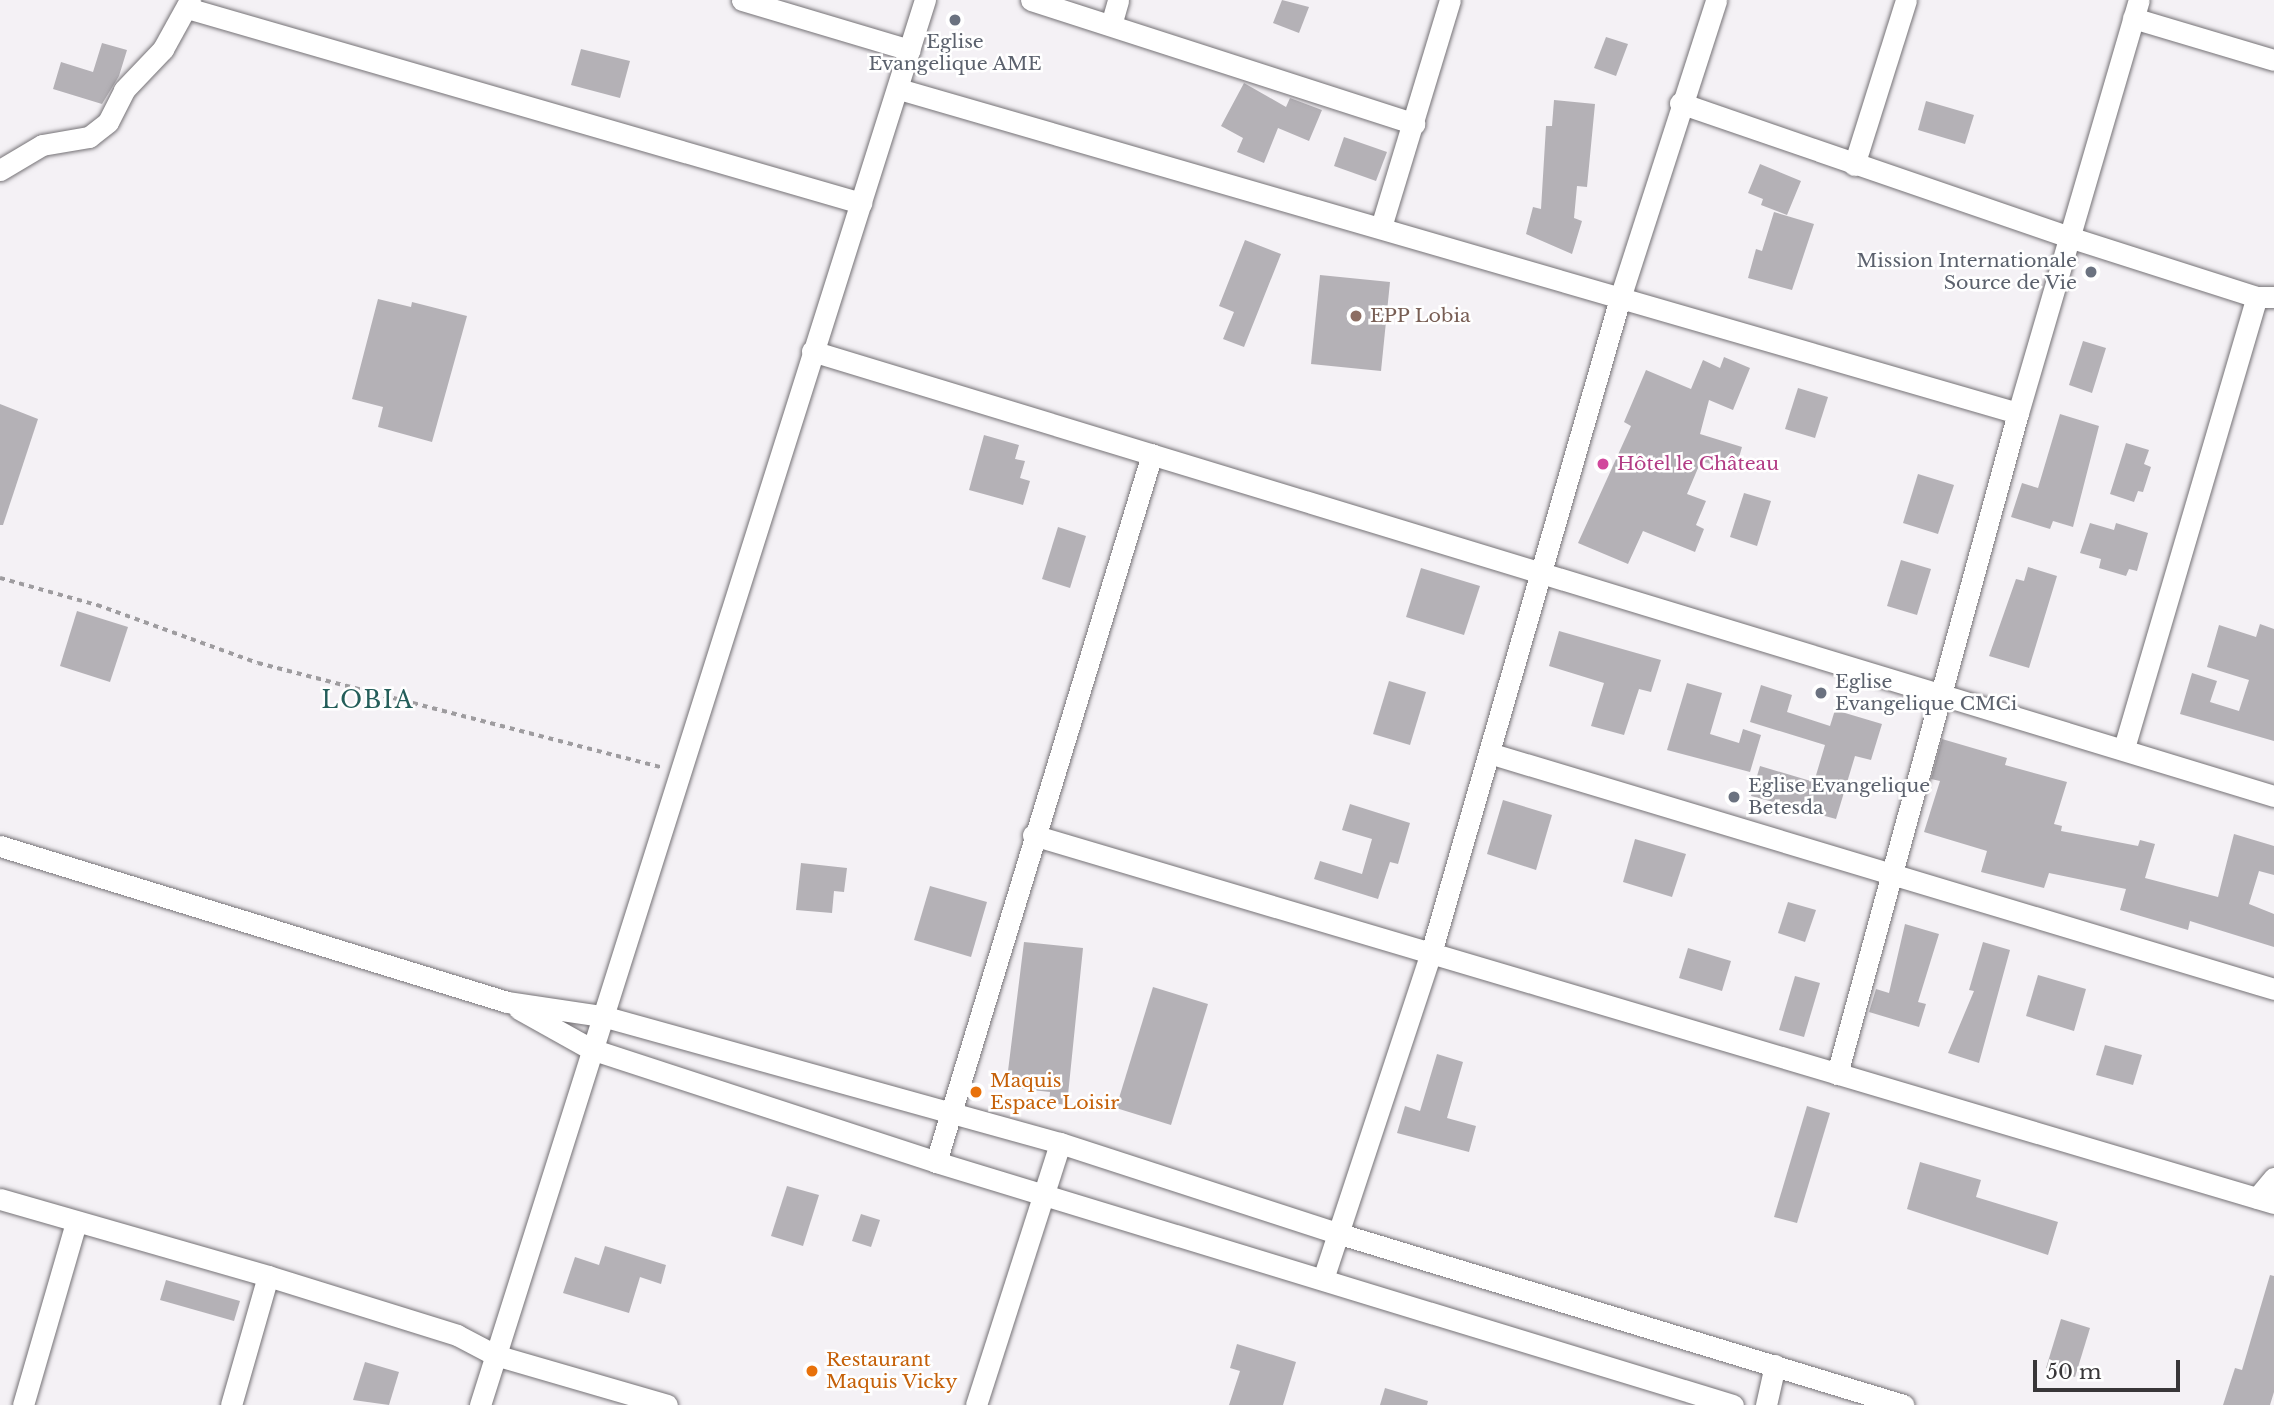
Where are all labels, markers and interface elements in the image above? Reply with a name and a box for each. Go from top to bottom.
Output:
marker: Eglise Evangelique AME [947,12,963,28]
place label: Eglise Evangelique AME [868,31,1042,75]
place label: Mission Internationale Source de Vie [1857,250,2077,294]
marker: Mission Internationale Source de Vie [2083,264,2099,280]
place label: EPP Lobia [1370,305,1471,327]
marker: EPP Lobia [1348,308,1364,324]
place label: Hôtel le Château [1617,453,1779,475]
marker: Hôtel le Château [1595,456,1611,472]
place label: Eglise Evangelique CMCi [1835,671,2017,715]
marker: Eglise Evangelique CMCi [1813,685,1829,701]
district label: LOBIA [322,686,414,714]
place label: Eglise Evangelique Betesda [1748,775,1930,819]
marker: Eglise Evangelique Betesda [1726,789,1742,805]
place label: Maquis Espace Loisir [990,1070,1119,1114]
marker: Maquis Espace Loisir [968,1084,984,1100]
scale bar [2036,1346,2183,1390]
place label: Restaurant Maquis Vicky [826,1349,958,1393]
text: 50 m [2046,1359,2101,1385]
marker: Restaurant Maquis Vicky [804,1363,820,1379]

